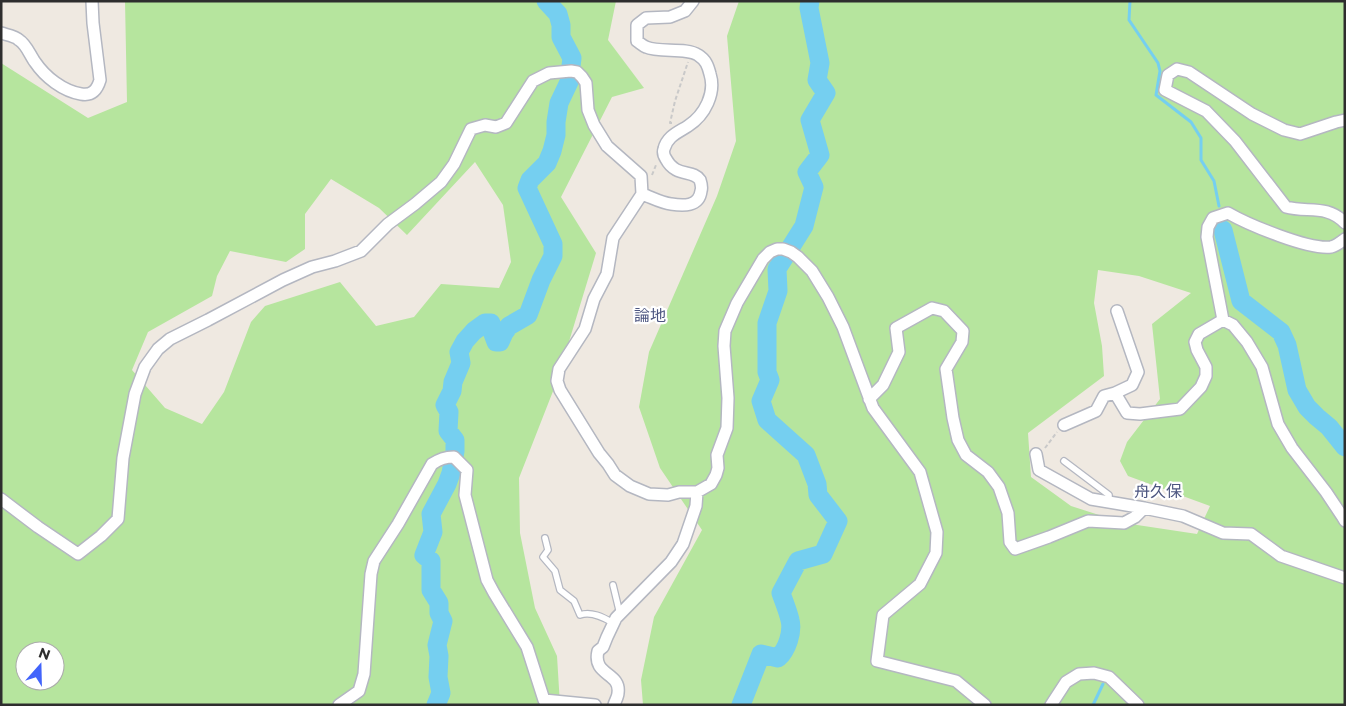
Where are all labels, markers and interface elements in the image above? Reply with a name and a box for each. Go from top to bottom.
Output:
district label: 論地 [634,306,666,325]
district label: 舟久保 [1134,482,1182,501]
north arrow [15,641,65,691]
text: N [36,643,53,664]

